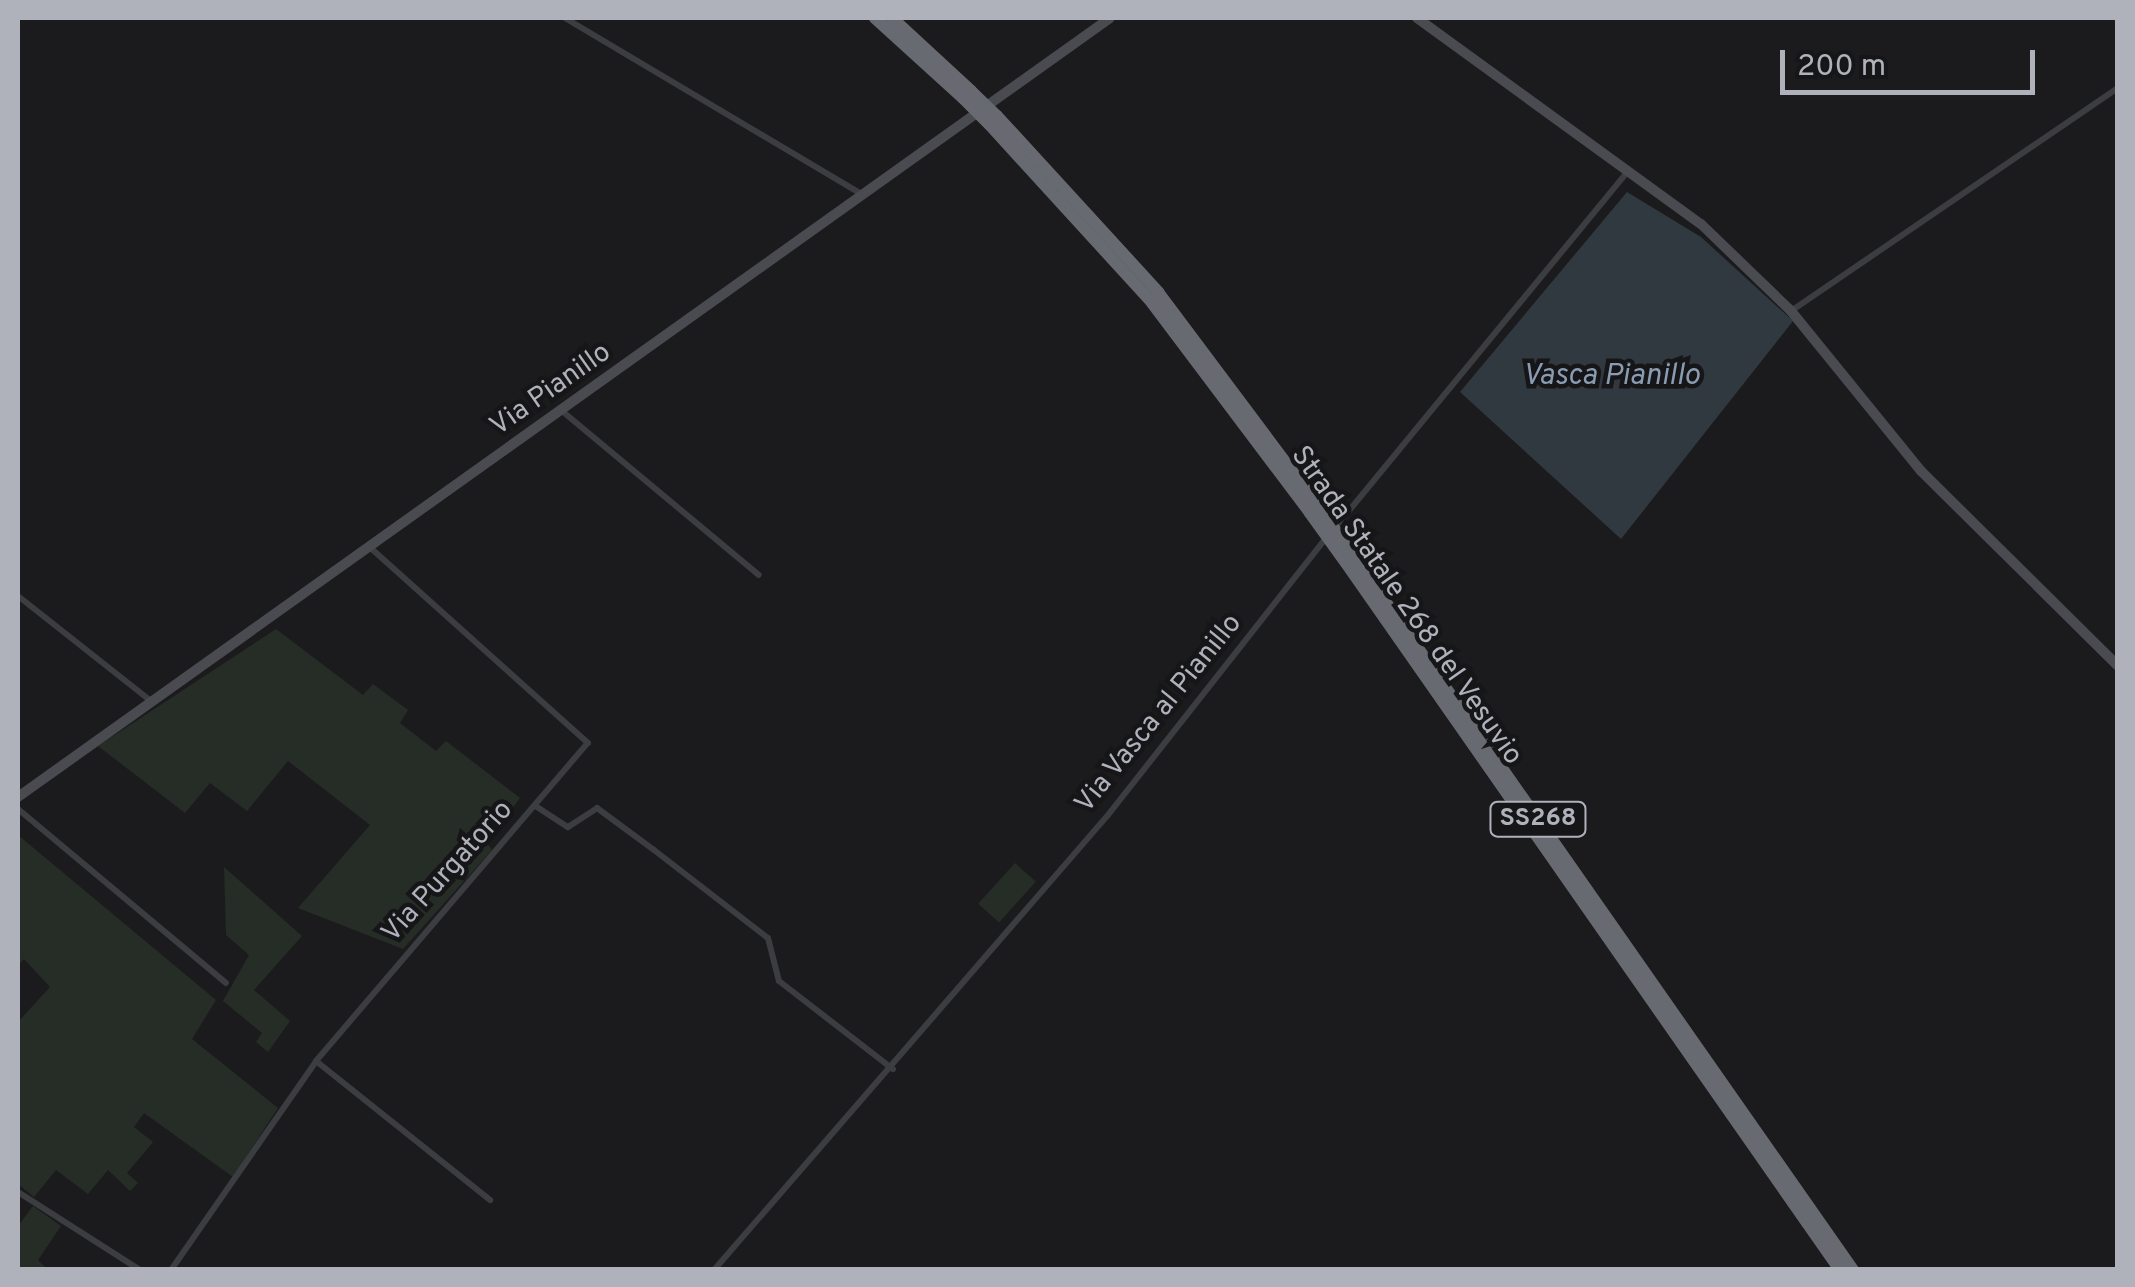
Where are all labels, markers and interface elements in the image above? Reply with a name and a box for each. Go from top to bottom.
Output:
scale bar [1785,30,2040,92]
text: 200 m [1797,49,1886,86]
street label: Via Pianillo [484,336,618,444]
water label: Vasca Pianillo [1522,359,1700,395]
street label: Strada Statale 268 del Vesuvio [1283,440,1529,772]
street label: Via Vasca al Pianillo [1068,607,1250,821]
street label: Via Purgatorio [375,794,521,950]
road number: SS268 [1488,799,1588,839]

